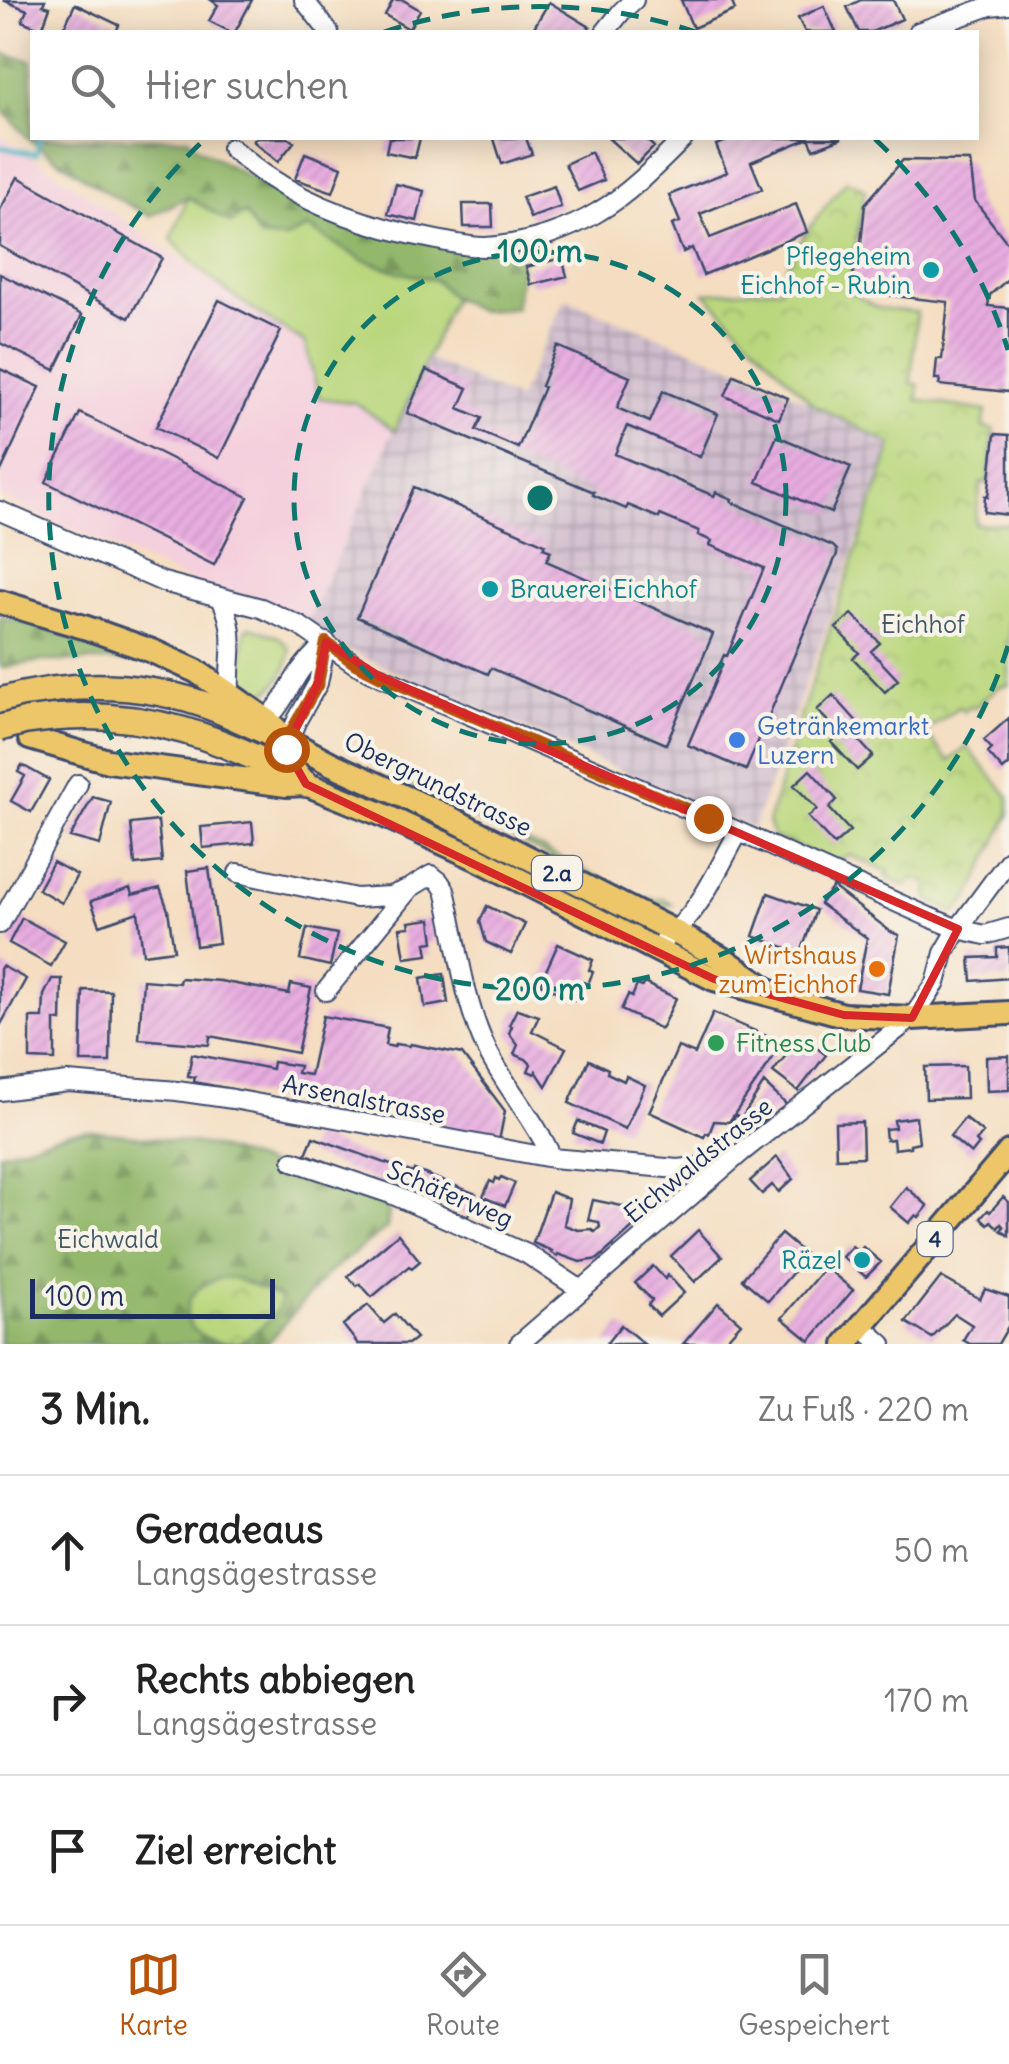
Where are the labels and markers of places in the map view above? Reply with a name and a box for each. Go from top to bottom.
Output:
place label: Pflegeheim Eichhof - Rubin [740,240,911,301]
marker: Pflegeheim Eichhof - Rubin [920,259,942,281]
centre of rings [522,480,558,516]
place label: Brauerei Eichhof [510,573,698,605]
marker: Brauerei Eichhof [479,578,501,600]
place label: Getränkemarkt Luzern [757,710,929,771]
marker: Getränkemarkt Luzern [726,729,748,751]
place label: Wirtshaus zum Eichhof [719,939,858,1000]
marker: Wirtshaus zum Eichhof [866,958,888,980]
place label: Fitness Club [736,1027,871,1059]
marker: Fitness Club [705,1032,727,1054]
place label: Räzel [781,1244,842,1276]
marker: Räzel [851,1249,873,1271]

